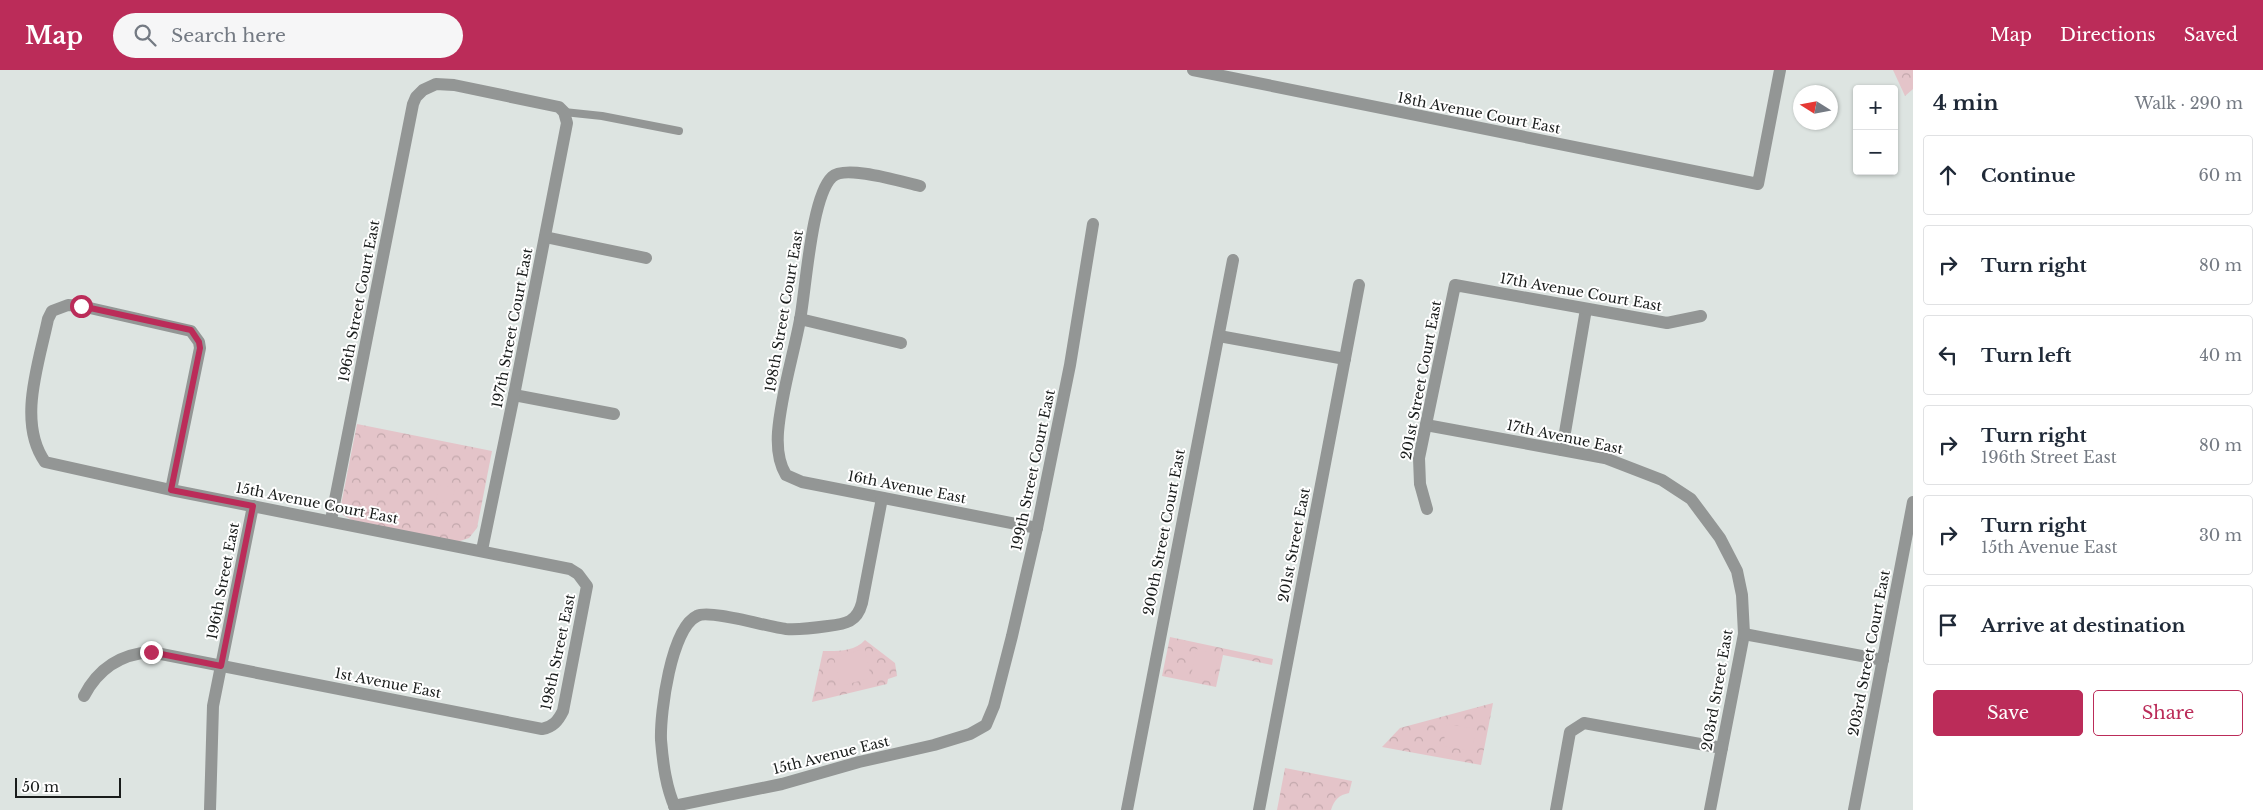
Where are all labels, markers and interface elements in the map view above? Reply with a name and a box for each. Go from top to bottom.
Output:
search box [113,13,463,58]
text: Map [25,21,83,50]
icon: search [131,21,159,49]
text: Search here [171,24,286,47]
text: Map [1990,24,2032,46]
text: Directions [2060,24,2156,46]
text: Saved [2184,24,2238,46]
north arrow [1793,85,1838,130]
map controls [1853,85,1898,175]
button: + [1853,85,1898,130]
street label: 18th Avenue Court East [1396,88,1563,138]
text: 4 min [1933,90,1999,116]
text: Walk · 290 m [2135,93,2243,113]
button: − [1853,130,1898,175]
icon: ahead [1934,161,1962,189]
text: Continue [1981,164,2076,187]
text: 60 m [2199,165,2242,185]
street label: 196th Street Court East [334,218,384,384]
street label: 198th Street Court East [761,228,807,393]
street label: 197th Street Court East [488,246,536,410]
icon: right [1934,251,1962,279]
text: Turn right [1981,254,2087,277]
text: 80 m [2199,255,2242,275]
street label: 17th Avenue Court East [1499,269,1664,315]
route start [70,295,93,318]
street label: 201st Street Court East [1397,298,1445,461]
icon: left [1934,341,1962,369]
text: Turn left [1981,344,2072,367]
text: 40 m [2199,345,2242,365]
street label: 199th Street Court East [1007,387,1059,552]
street label: 17th Avenue East [1505,416,1626,458]
text: Turn right [1981,424,2087,447]
icon: right [1934,431,1962,459]
text: 80 m [2199,435,2242,455]
street label: 200th Street Court East [1139,447,1189,617]
text: 196th Street East [1981,447,2117,467]
street label: 16th Avenue East [846,467,969,507]
street label: 15th Avenue Court East [234,478,401,528]
street label: 201st Street East [1274,486,1314,604]
text: Turn right [1981,514,2087,537]
street label: 196th Street East [203,520,243,641]
icon: right [1934,521,1962,549]
text: 30 m [2199,525,2242,545]
text: 15th Avenue East [1981,537,2118,557]
street label: 203rd Street Court East [1844,568,1894,738]
street label: 198th Street East [537,592,579,712]
icon: arrive [1934,611,1962,639]
text: Arrive at destination [1981,614,2185,637]
street label: 203rd Street East [1697,627,1737,752]
route end [140,641,163,664]
street label: 1st Avenue East [333,664,444,702]
button: Save [1933,690,2083,736]
button: Share [2093,690,2243,736]
street label: 15th Avenue East [771,732,892,778]
scale bar [15,775,121,798]
text: 50 m [22,778,59,796]

